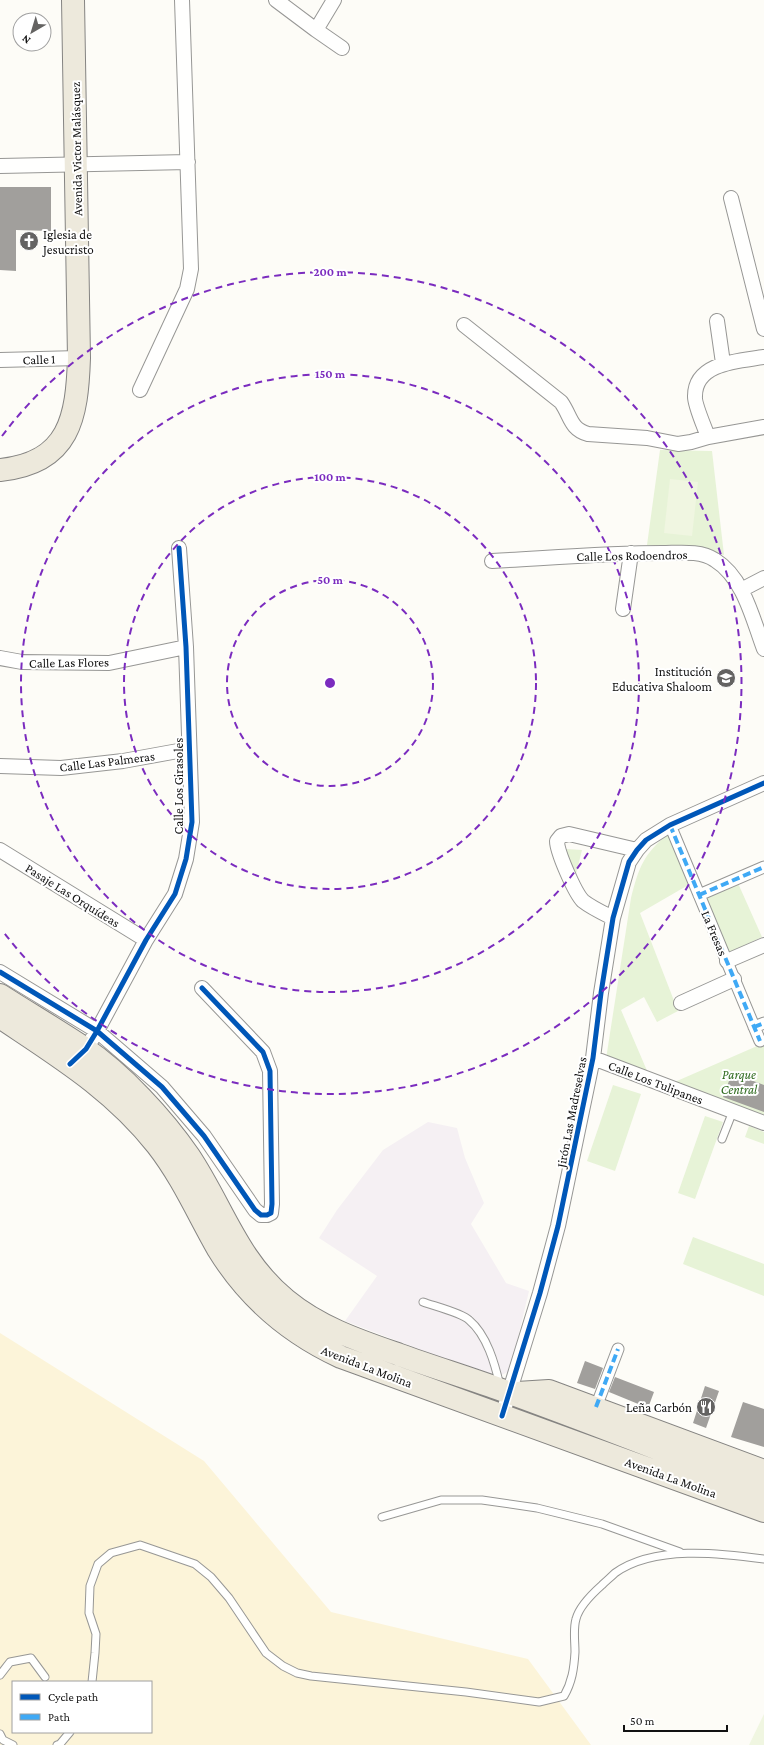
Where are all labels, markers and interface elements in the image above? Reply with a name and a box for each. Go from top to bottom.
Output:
north arrow [12,12,52,52]
text: N [19,33,32,47]
street label: Avenida Victor Malásquez [68,81,85,216]
place label: Iglesia de Jesucristo [42,227,94,257]
church icon: Iglesia de Jesucristo [18,230,40,252]
text: 200 m [313,265,347,279]
street label: Calle 1 [22,351,56,368]
text: 150 m [315,367,346,381]
text: 100 m [314,470,347,484]
street label: Calle Los Rodoendros [576,547,688,564]
text: 50 m [317,573,344,587]
street label: Calle Las Flores [29,654,109,671]
place label: Institución Educativa Shaloom [612,664,713,694]
school or university icon: Institución Educativa Shaloom [715,667,737,689]
centre of rings [323,676,337,690]
street label: Calle Los Girasoles [171,738,186,834]
street label: Calle Las Palmeras [58,748,156,775]
street label: Pasaje Las Orquídeas [22,860,123,931]
street label: La Fresas [698,908,731,958]
street label: Jirón Las Madreselvas [553,1055,590,1170]
street label: Calle Los Tulipanes [606,1057,705,1107]
park label: Parque Central [721,1067,758,1097]
street label: Avenida La Molina [319,1342,415,1391]
restaurant icon: Leña Carbón [695,1396,717,1418]
place label: Leña Carbón [626,1400,692,1415]
street label: Avenida La Molina [623,1454,719,1501]
legend [12,1681,152,1733]
text: Cycle path [48,1690,99,1704]
scale bar [624,1707,727,1733]
text: Path [48,1710,70,1724]
text: 50 m [630,1714,655,1728]

